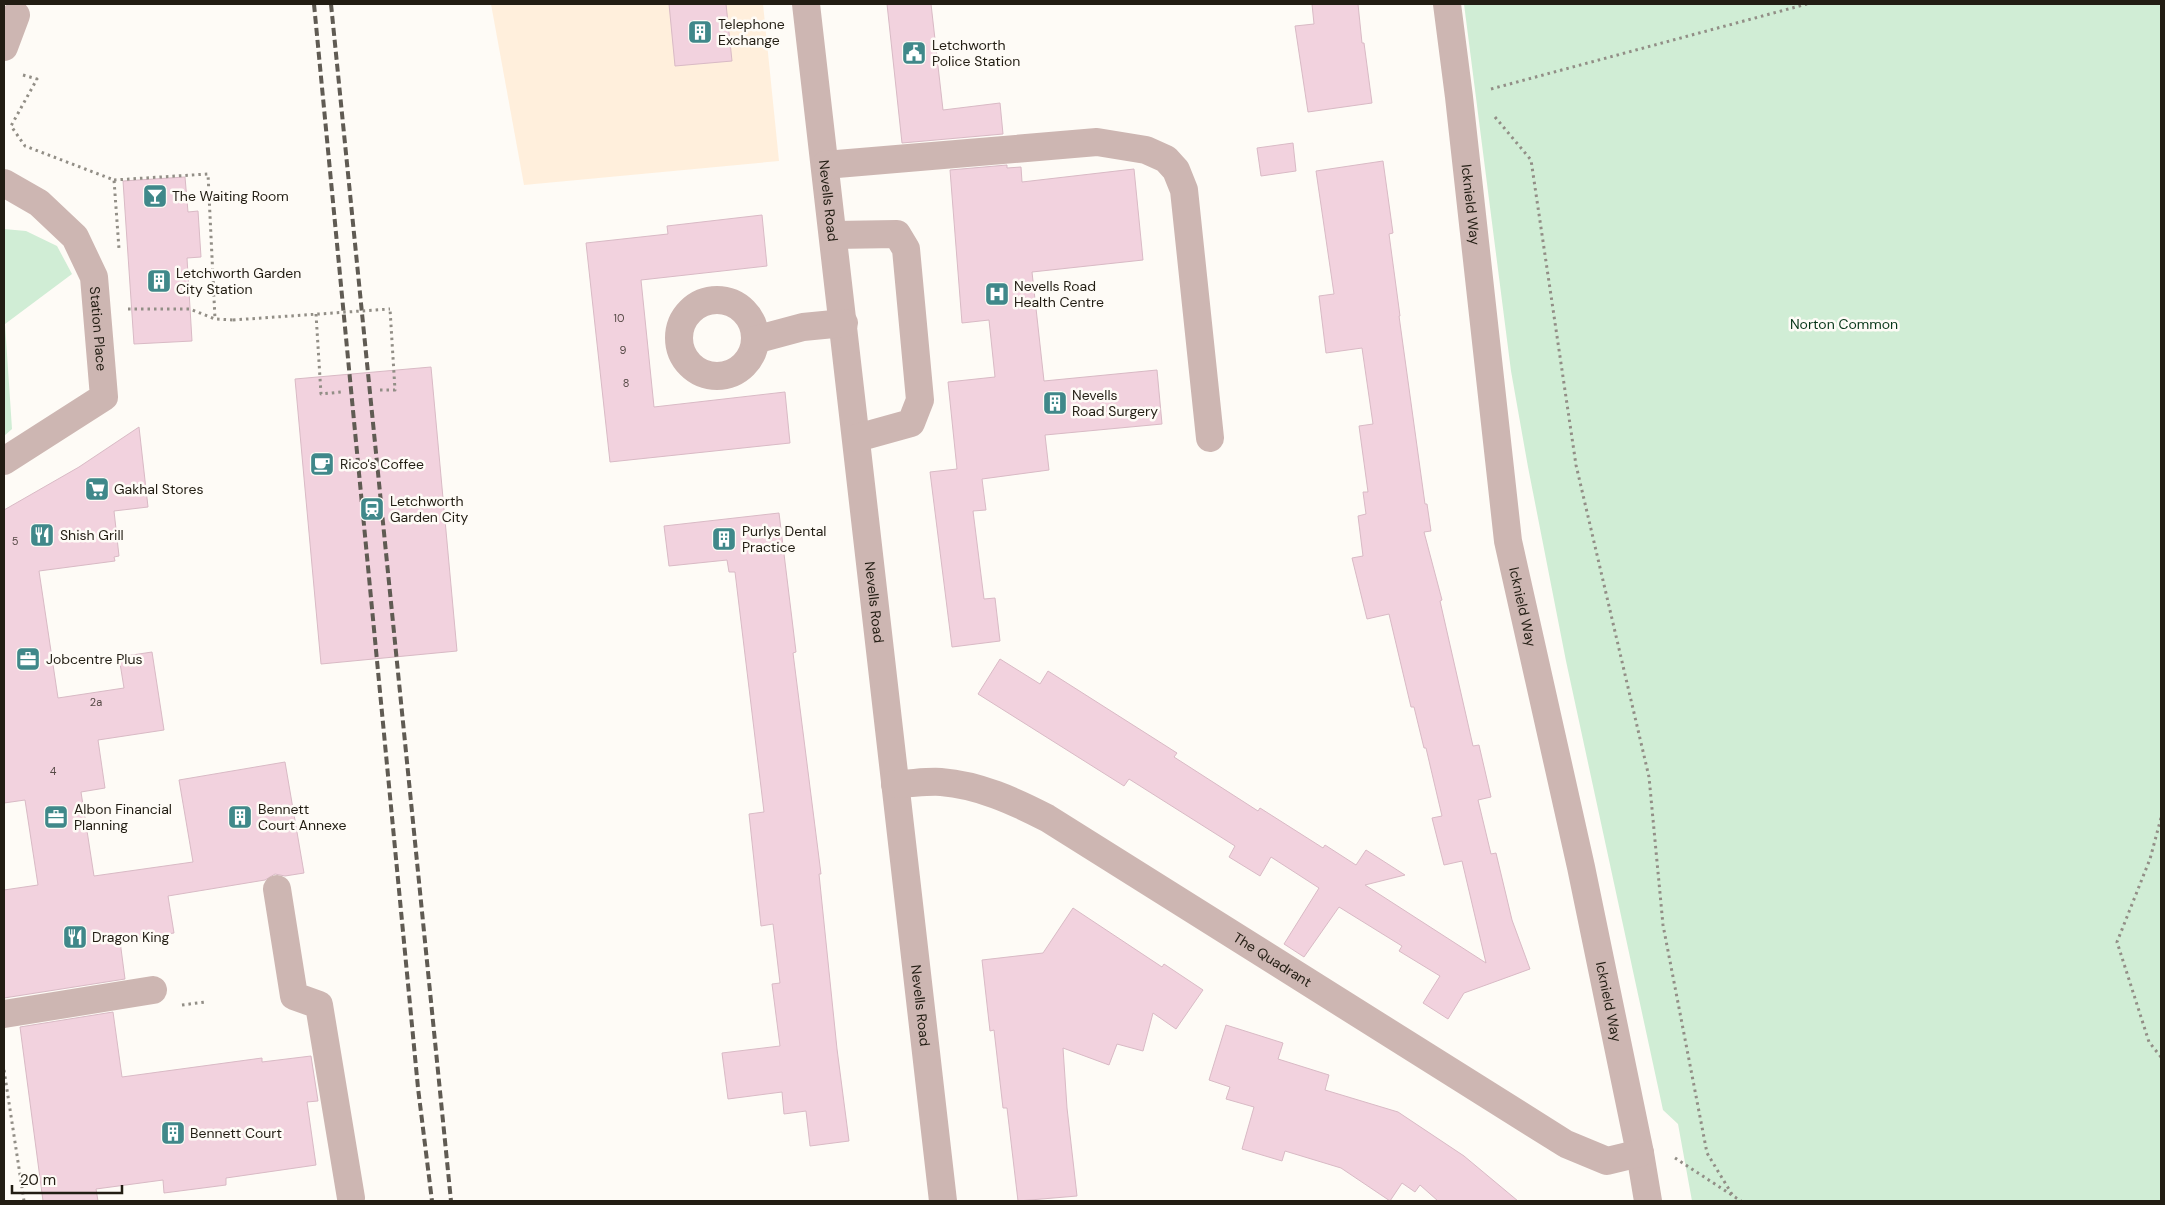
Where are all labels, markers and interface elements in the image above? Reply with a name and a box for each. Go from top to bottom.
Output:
place label: Telephone Exchange [718,15,785,49]
building icon: Telephone Exchange [687,19,713,45]
place label: Letchworth Police Station [932,36,1020,70]
public building icon: Letchworth Police Station [901,40,927,66]
street label: Nevells Road [815,159,842,242]
street label: Icknield Way [1457,163,1484,246]
bar icon: The Waiting Room [142,183,168,209]
place label: The Waiting Room [172,187,289,205]
place label: Letchworth Garden City Station [176,264,301,298]
building icon: Letchworth Garden City Station [146,268,172,294]
place label: Nevells Road Health Centre [1014,277,1104,311]
hospital icon: Nevells Road Health Centre [984,281,1010,307]
street label: Station Place [86,286,111,372]
house number: 10 [614,311,624,325]
park label: Norton Common [1790,315,1898,333]
house number: 9 [620,343,627,357]
house number: 8 [623,376,629,390]
place label: Nevells Road Surgery [1072,386,1158,420]
building icon: Nevells Road Surgery [1042,390,1068,416]
cafe icon: Rico's Coffee [309,451,335,477]
place label: Rico's Coffee [340,455,424,473]
supermarket icon: Gakhal Stores [84,476,110,502]
place label: Gakhal Stores [114,480,203,498]
place label: Letchworth Garden City [390,492,469,526]
station icon: Letchworth Garden City [359,496,385,522]
restaurant icon: Shish Grill [29,522,55,548]
place label: Purlys Dental Practice [742,522,826,556]
place label: Shish Grill [60,526,124,544]
building icon: Purlys Dental Practice [711,526,737,552]
house number: 5 [12,534,19,548]
street label: Nevells Road [861,560,888,644]
street label: Icknield Way [1505,565,1540,649]
office icon: Jobcentre Plus [15,646,41,672]
place label: Jobcentre Plus [46,650,142,668]
house number: 2a [90,695,102,709]
house number: 4 [50,764,57,778]
place label: Albon Financial Planning [74,800,172,834]
place label: Bennett Court Annexe [258,800,346,834]
office icon: Albon Financial Planning [43,804,69,830]
building icon: Bennett Court Annexe [227,804,253,830]
restaurant icon: Dragon King [62,924,88,950]
place label: Dragon King [92,928,170,946]
street label: The Quadrant [1230,928,1315,991]
street label: Icknield Way [1592,960,1626,1044]
street label: Nevells Road [907,964,934,1047]
building icon: Bennett Court [160,1120,186,1146]
place label: Bennett Court [190,1124,282,1142]
scale bar [12,1162,122,1194]
text: 20 m [20,1170,56,1190]

